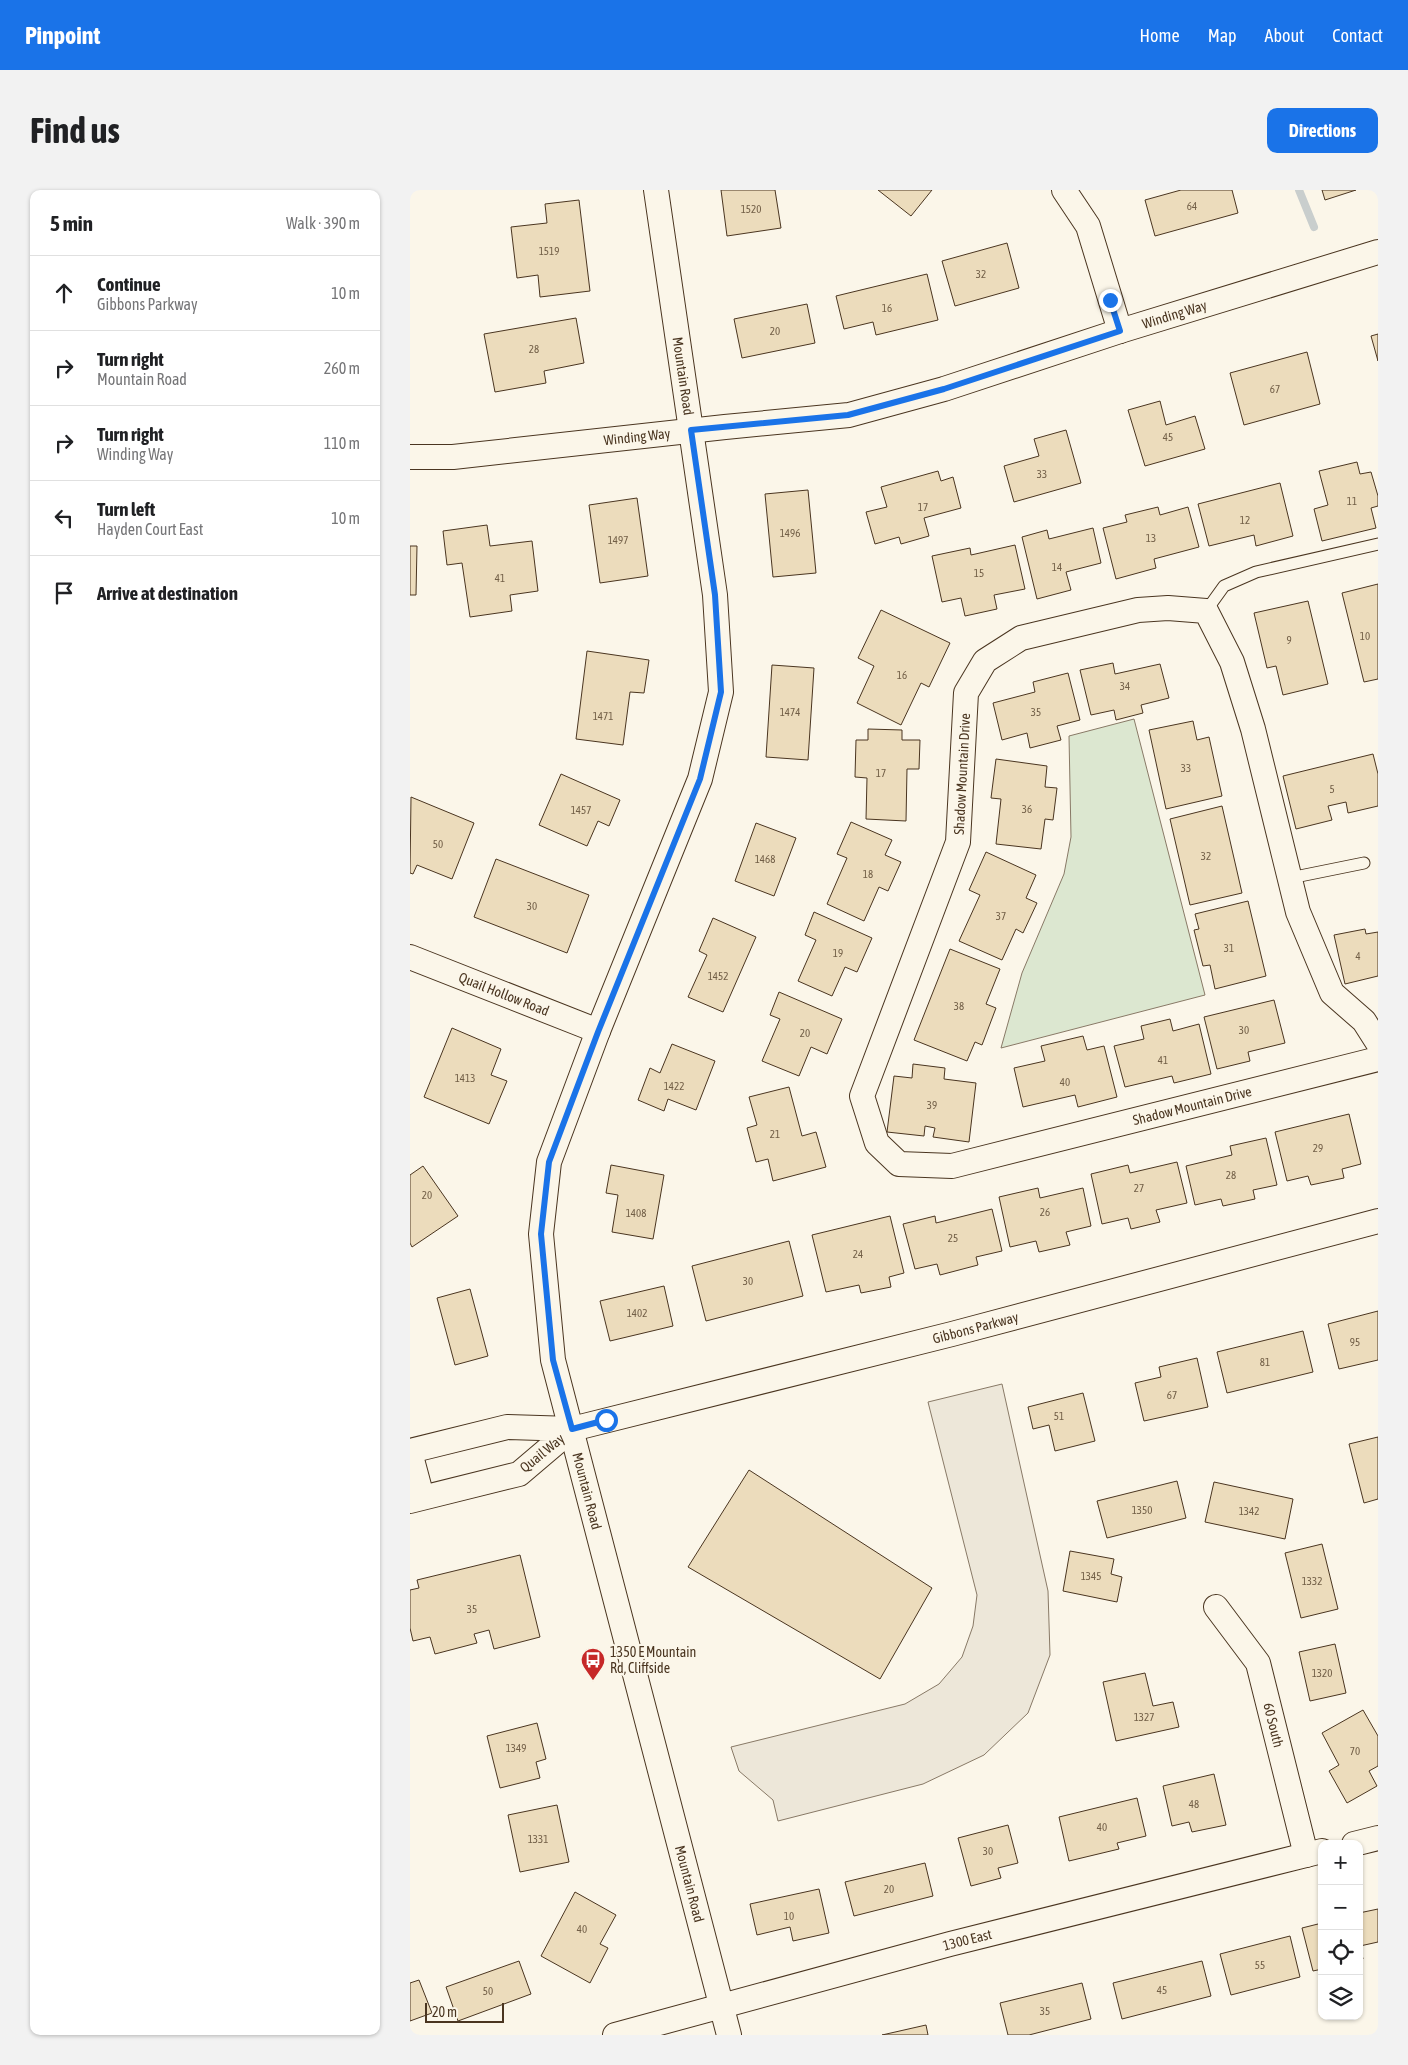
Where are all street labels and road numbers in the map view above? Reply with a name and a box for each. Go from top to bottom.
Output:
street label: Winding Way [1140,297,1209,332]
street label: Mountain Road [670,336,697,416]
street label: Winding Way [603,425,671,448]
street label: Shadow Mountain Drive [951,713,973,835]
street label: Quail Hollow Road [456,969,552,1019]
street label: Shadow Mountain Drive [1131,1083,1253,1128]
street label: Gibbons Parkway [931,1309,1020,1347]
street label: Quail Way [517,1430,568,1476]
street label: Mountain Road [569,1451,605,1531]
street label: 60 South [1260,1701,1287,1749]
street label: Mountain Road [672,1844,707,1924]
street label: 1300 East [941,1926,993,1954]

